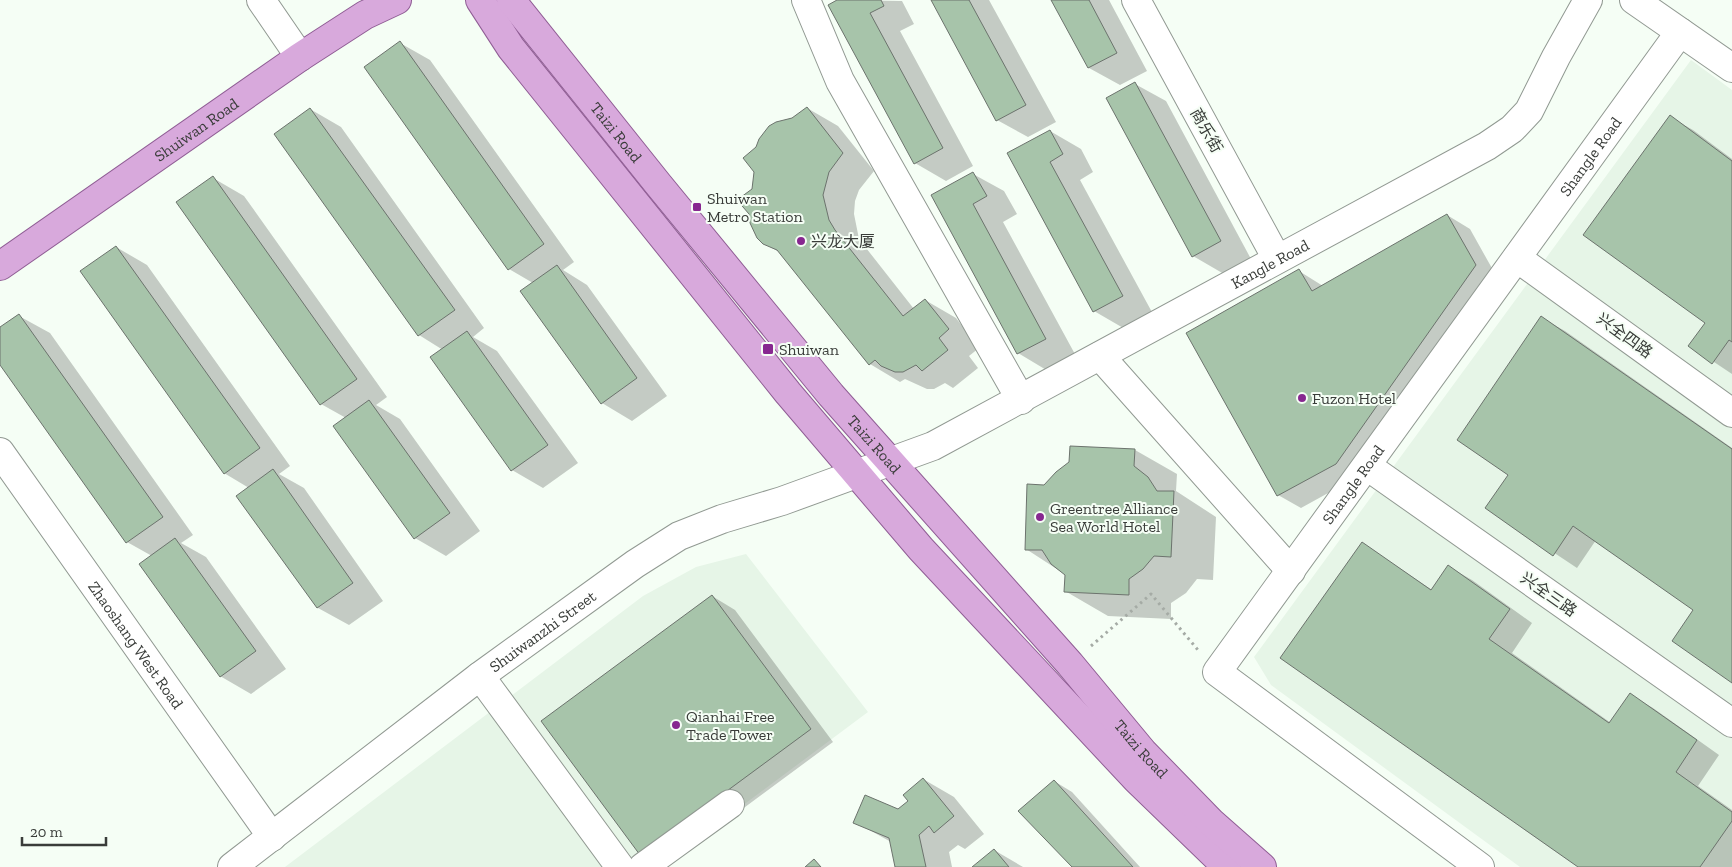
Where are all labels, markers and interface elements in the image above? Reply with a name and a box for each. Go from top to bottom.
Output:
street label: Shuiwan Road [151,94,242,166]
street label: Taizi Road [586,98,646,166]
street label: 商乐街 [1187,105,1227,156]
street label: Shangle Road [1556,113,1626,200]
place label: Shuiwan Metro Station [707,189,804,226]
marker: Shuiwan Metro Station [691,201,703,213]
place label: 兴龙大厦 [811,232,875,251]
marker: 兴龙大厦 [795,235,807,247]
street label: Kangle Road [1228,235,1312,293]
street label: 兴全四路 [1593,309,1656,362]
place label: Shuiwan [779,340,840,359]
marker: Shuiwan [761,342,775,356]
place label: Fuzon Hotel [1312,389,1396,408]
marker: Fuzon Hotel [1296,392,1308,404]
street label: Taizi Road [843,411,905,478]
street label: Shangle Road [1318,441,1388,528]
place label: Greentree Alliance Sea World Hotel [1050,499,1178,536]
marker: Greentree Alliance Sea World Hotel [1034,511,1046,523]
street label: 兴全三路 [1517,568,1580,621]
street label: Zhaoshang West Road [84,578,187,713]
street label: Shuiwanzhi Street [486,586,600,676]
place label: Qianhai Free Trade Tower [686,707,775,744]
street label: Taizi Road [1110,716,1172,782]
marker: Qianhai Free Trade Tower [670,719,682,731]
scale bar [22,814,106,846]
text: 20 m [30,823,63,841]

